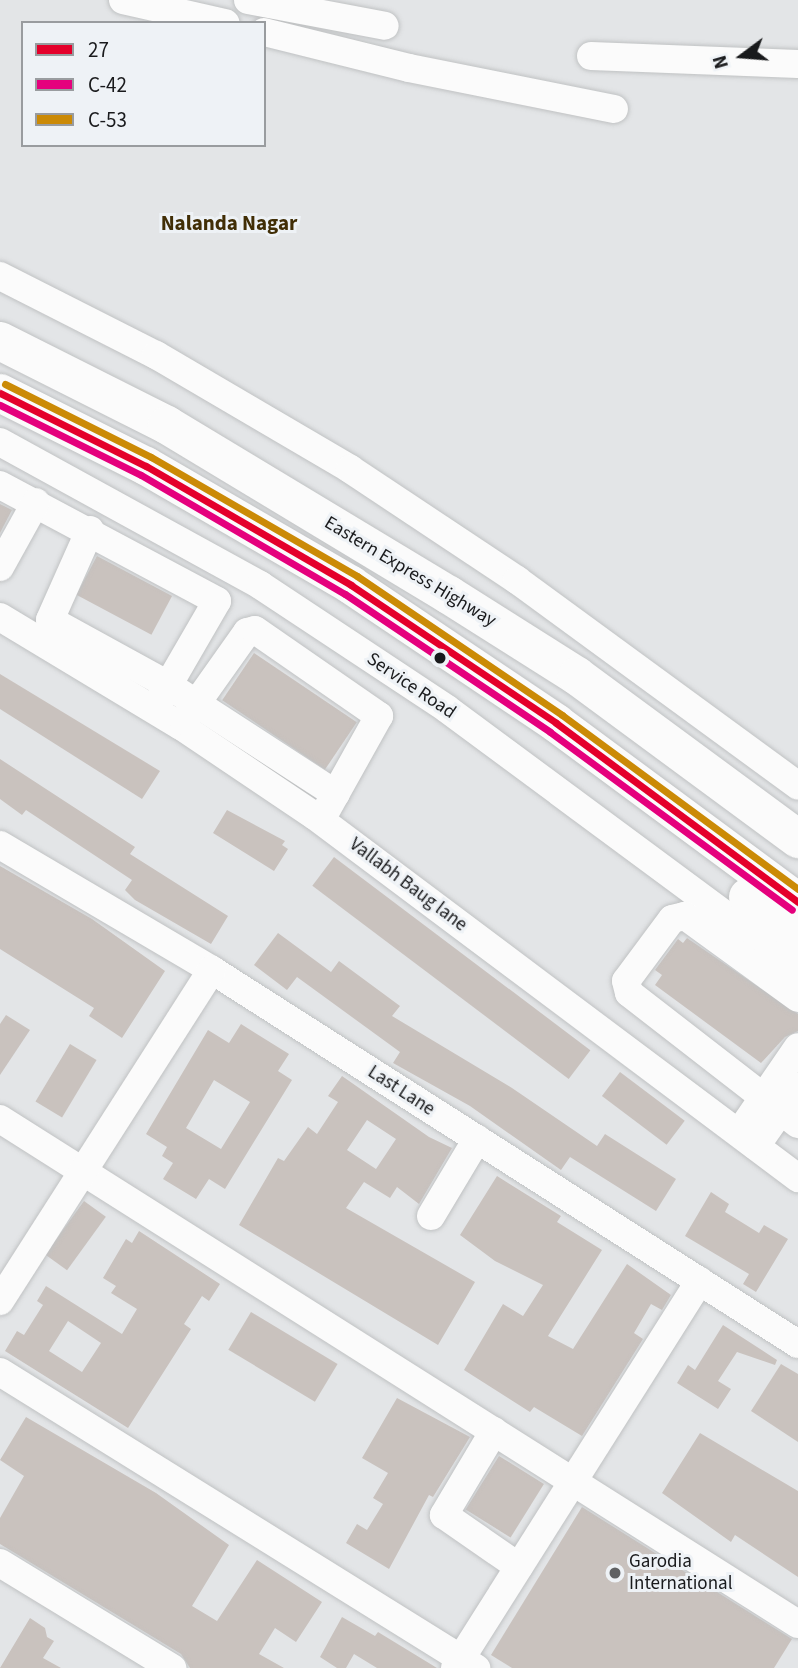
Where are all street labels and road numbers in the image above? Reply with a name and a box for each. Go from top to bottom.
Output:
street label: Eastern Express Highway [320,512,500,632]
street label: Service Road [362,648,460,724]
street label: Vallabh Baug lane [345,833,471,937]
street label: Last Lane [363,1061,439,1121]

